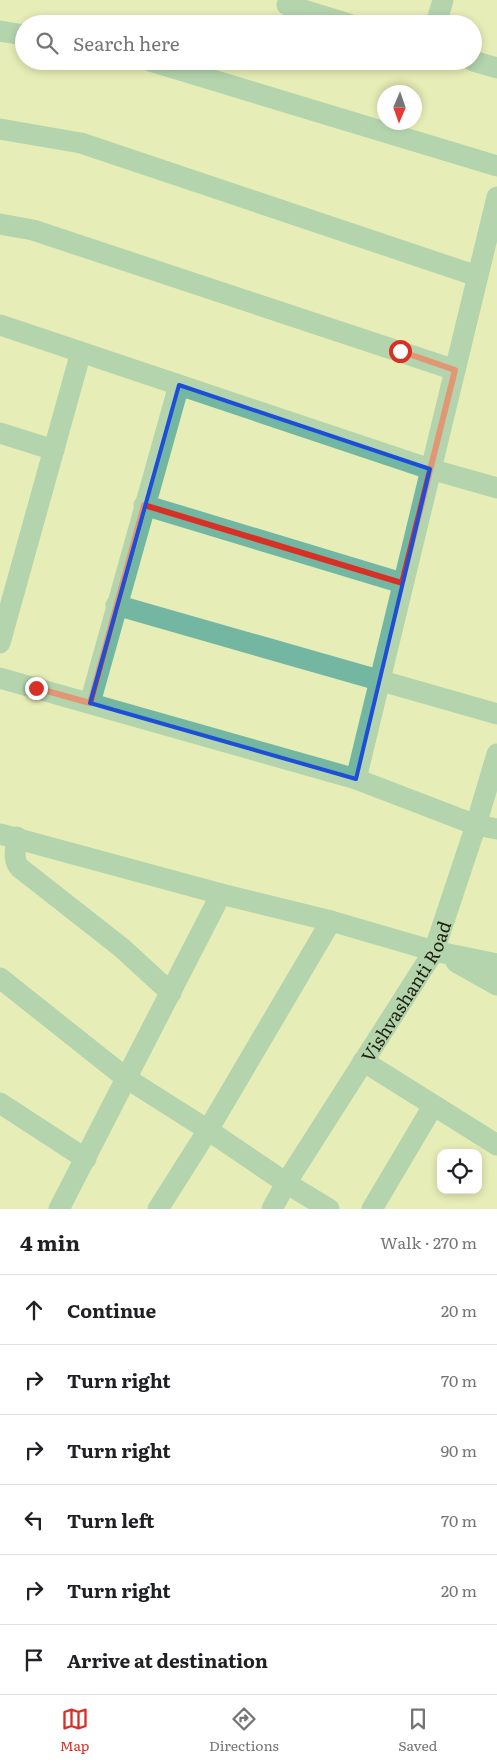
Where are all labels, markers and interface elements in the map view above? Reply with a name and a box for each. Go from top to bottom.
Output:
search box [15,15,482,70]
icon: search [33,29,61,57]
text: Search here [73,29,180,57]
north arrow [377,85,422,130]
route start [389,340,412,363]
route end [25,677,48,700]
street label: Vishvashanti Road [353,917,457,1067]
map controls [437,1149,482,1194]
button: locate [437,1149,482,1194]
text: 4 min [20,1226,80,1257]
text: Walk · 270 m [380,1230,477,1254]
icon: ahead [20,1296,48,1324]
text: Continue [67,1296,156,1324]
text: 20 m [441,1298,477,1322]
icon: right [20,1366,48,1394]
text: Turn right [67,1366,171,1394]
text: 70 m [441,1368,477,1392]
icon: right [20,1436,48,1464]
text: Turn right [67,1436,171,1464]
text: 90 m [441,1438,477,1462]
icon: left [20,1506,48,1534]
text: Turn left [67,1506,154,1534]
text: 70 m [441,1508,477,1532]
icon: right [20,1576,48,1604]
text: Turn right [67,1576,171,1604]
text: 20 m [441,1578,477,1602]
icon: arrive [20,1646,48,1674]
text: Arrive at destination [67,1646,268,1674]
tab: Map [60,1705,90,1755]
tab: Directions [209,1705,279,1755]
tab: Saved [398,1705,437,1755]

